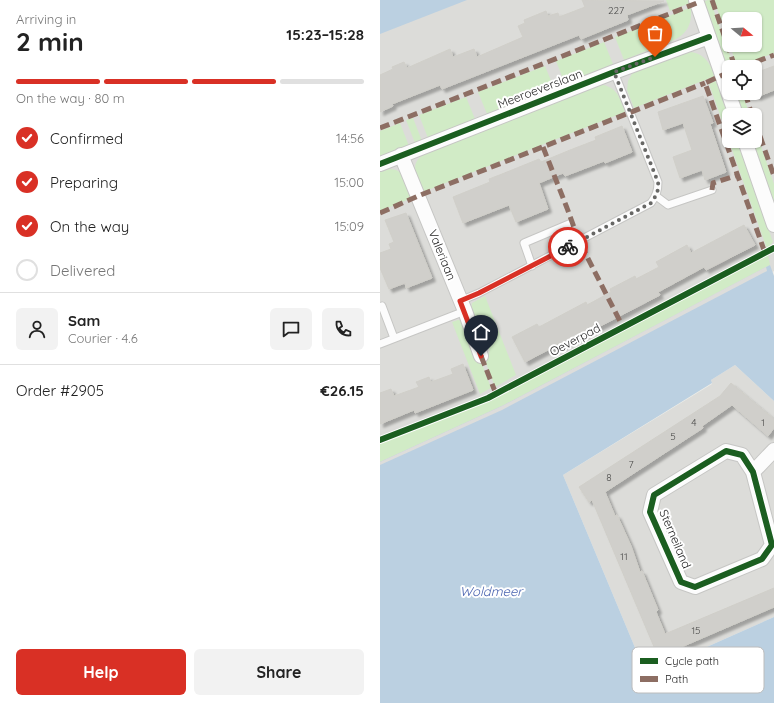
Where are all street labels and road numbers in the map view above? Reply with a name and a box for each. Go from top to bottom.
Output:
street label: Meeroeverslaan [495,65,584,112]
street label: Valeriaan [426,227,459,282]
street label: Oeverpad [547,320,603,359]
street label: Sterneiland [656,507,695,571]

